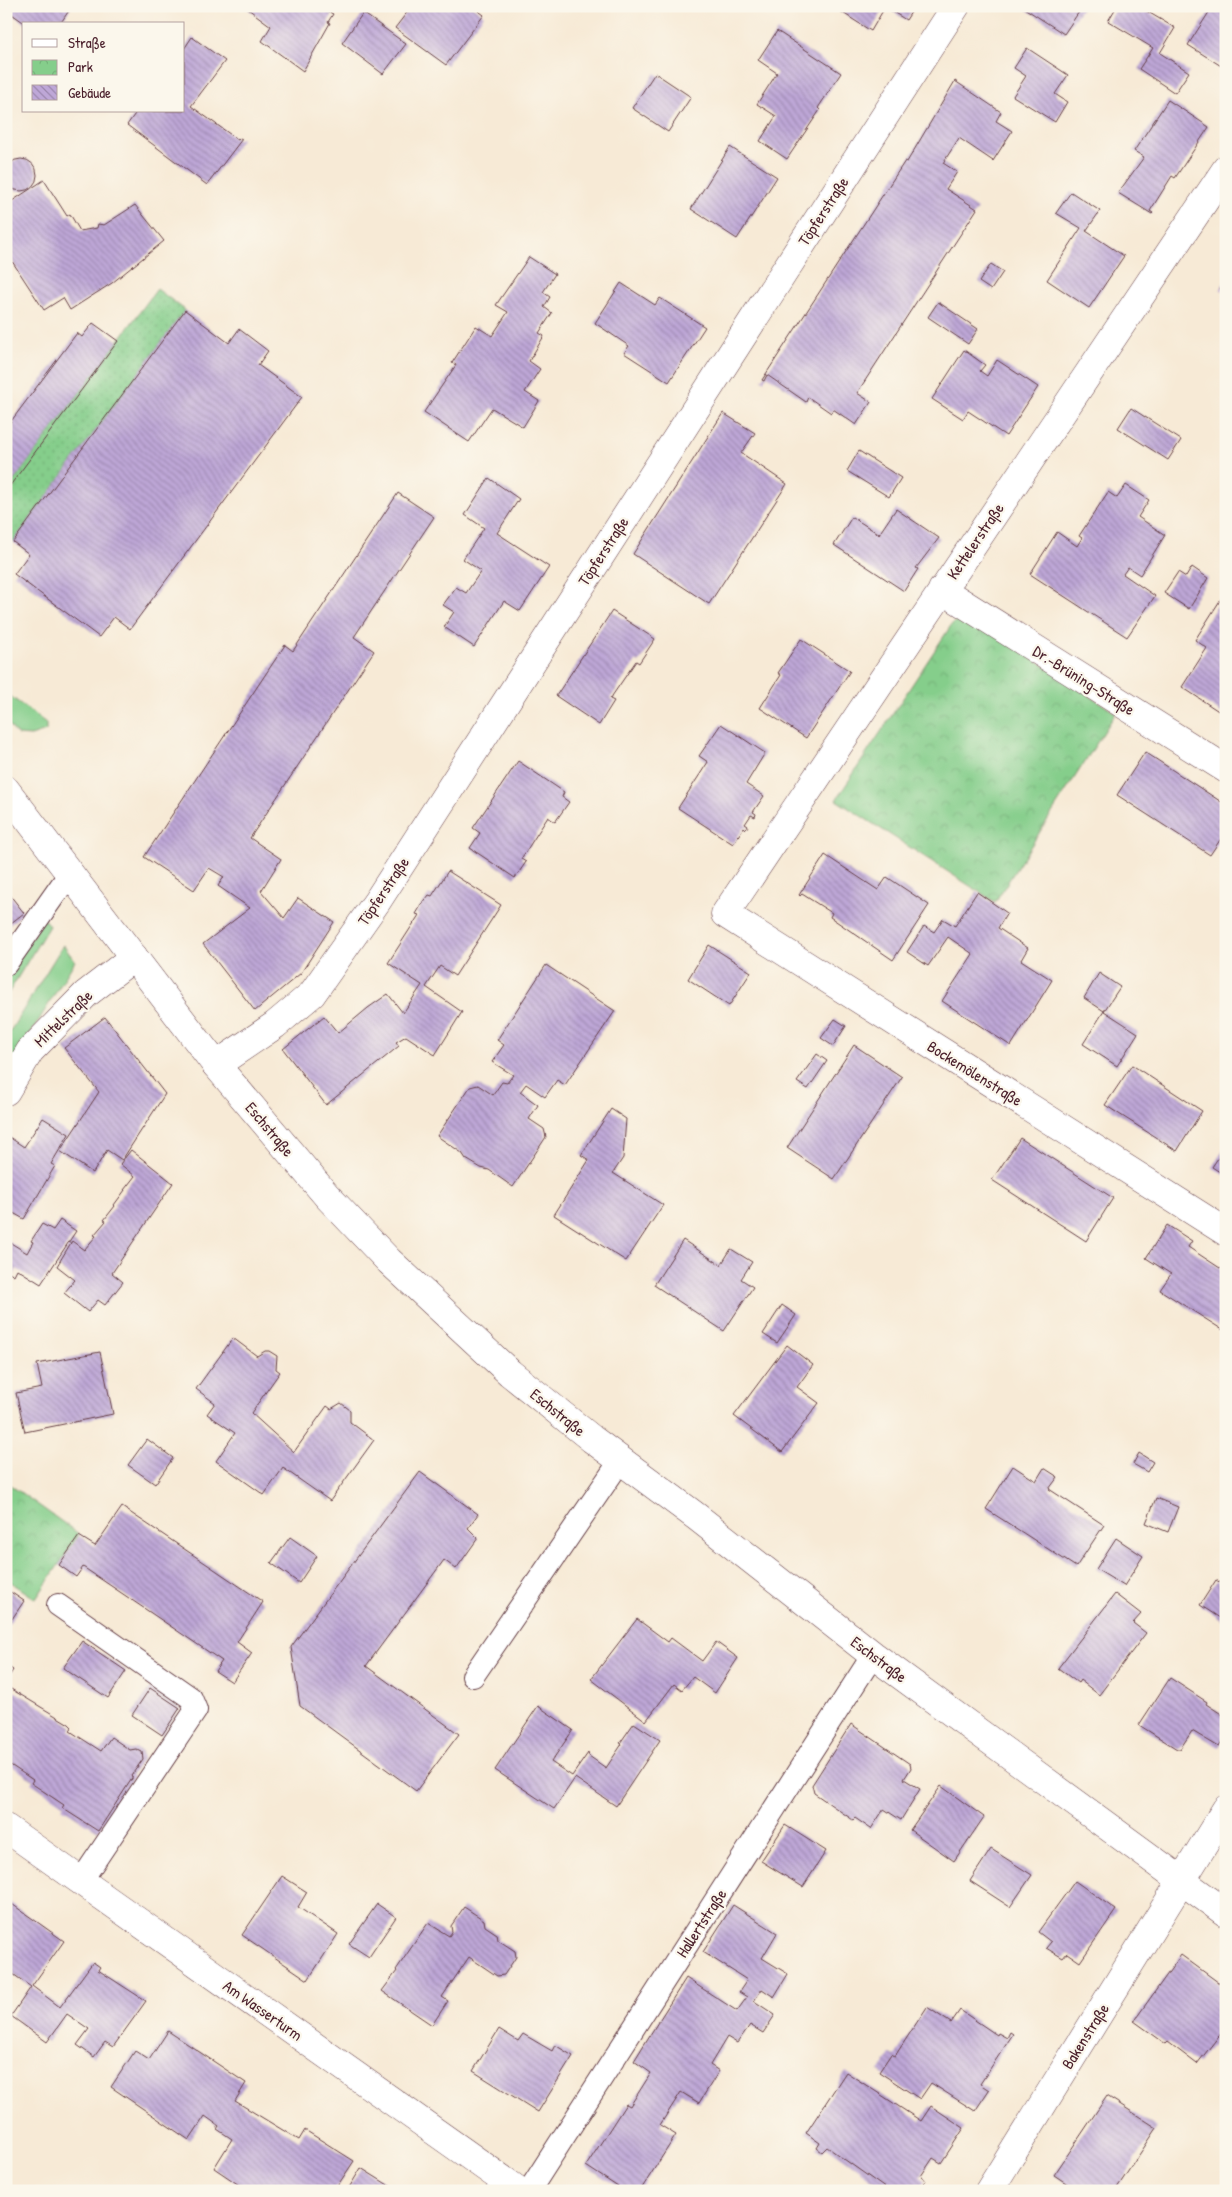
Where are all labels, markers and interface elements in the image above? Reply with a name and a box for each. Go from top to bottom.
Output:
legend [22,22,185,112]
text: Straße [68,32,106,53]
text: Park [68,56,93,77]
text: Gebäude [68,82,111,103]
street label: Töpferstraße [793,172,854,250]
street label: Kettelerstraße [941,498,1009,584]
street label: Töpferstraße [573,512,634,590]
street label: Dr.-Brüning-Straße [1029,640,1140,720]
street label: Töpferstraße [352,852,414,929]
street label: Mittelstraße [29,984,98,1052]
street label: Bockemölenstraße [923,1035,1027,1111]
street label: Eschstraße [241,1097,300,1161]
street label: Eschstraße [526,1383,591,1441]
street label: Eschstraße [846,1631,912,1688]
street label: Hallertstraße [671,1884,732,1962]
street label: Am Wasserturm [219,1975,307,2046]
street label: Bakenstraße [1056,1998,1114,2073]

